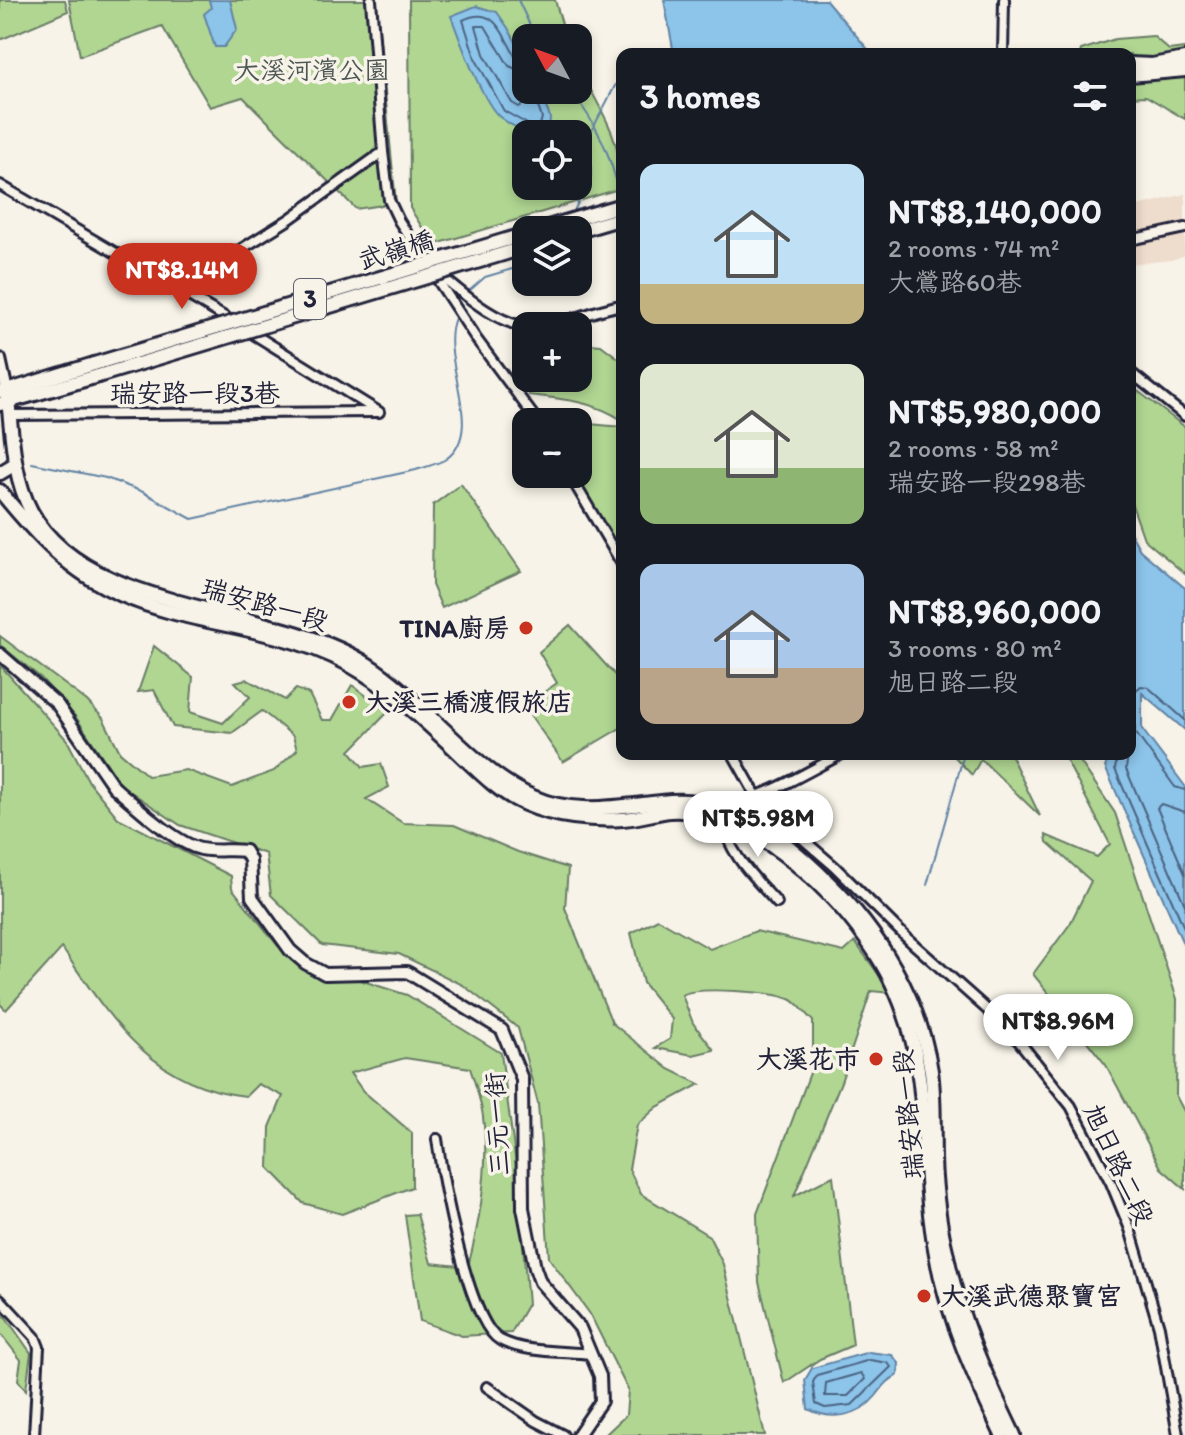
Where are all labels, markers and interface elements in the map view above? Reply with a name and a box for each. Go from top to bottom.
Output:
north arrow [512,24,592,104]
map controls [512,24,592,488]
park label: 大溪河濱公園 [234,54,390,86]
icon: filters [1068,74,1112,118]
text: 3 homes [640,76,761,117]
button: locate [512,120,592,200]
text: NT$8,140,000 [888,191,1102,232]
icon: home [704,196,800,292]
button: layers [512,216,592,296]
street label: 武嶺橋 [354,223,438,277]
text: 2 rooms · 74 m² [888,232,1059,264]
pin: NT$8.14M [99,243,265,311]
text: NT$8.14M [125,253,239,285]
text: 大鶯路60巷 [888,266,1022,298]
road number: 3 [294,279,326,319]
button: + [512,312,592,392]
street label: 瑞安路一段3巷 [110,377,280,409]
text: NT$5,980,000 [888,391,1101,432]
icon: home [704,396,800,492]
button: − [512,408,592,488]
text: 2 rooms · 58 m² [888,432,1059,464]
text: 瑞安路一段298巷 [888,466,1086,498]
street label: 瑞安路一段 [198,571,332,637]
text: NT$8,960,000 [888,591,1102,632]
icon: home [704,596,800,692]
place label: TINA廚房 [399,612,510,644]
marker: TINA廚房 [517,619,535,637]
text: 3 rooms · 80 m² [888,632,1062,664]
text: 旭日路二段 [888,666,1018,698]
place label: 大溪三橋渡假旅店 [365,686,573,718]
marker: 大溪三橋渡假旅店 [340,693,358,711]
pin: NT$5.98M [675,791,841,859]
text: NT$5.98M [701,801,815,833]
pin: NT$8.96M [975,994,1141,1062]
text: NT$8.96M [1001,1004,1115,1036]
place label: 大溪花市 [756,1043,860,1075]
street label: 瑞安路一段 [886,1048,930,1180]
marker: 大溪花市 [867,1050,885,1068]
street label: 三元一街 [478,1071,516,1177]
street label: 旭日路二段 [1077,1098,1161,1230]
place label: 大溪武德聚寶宮 [940,1280,1122,1312]
marker: 大溪武德聚寶宮 [915,1287,933,1305]

